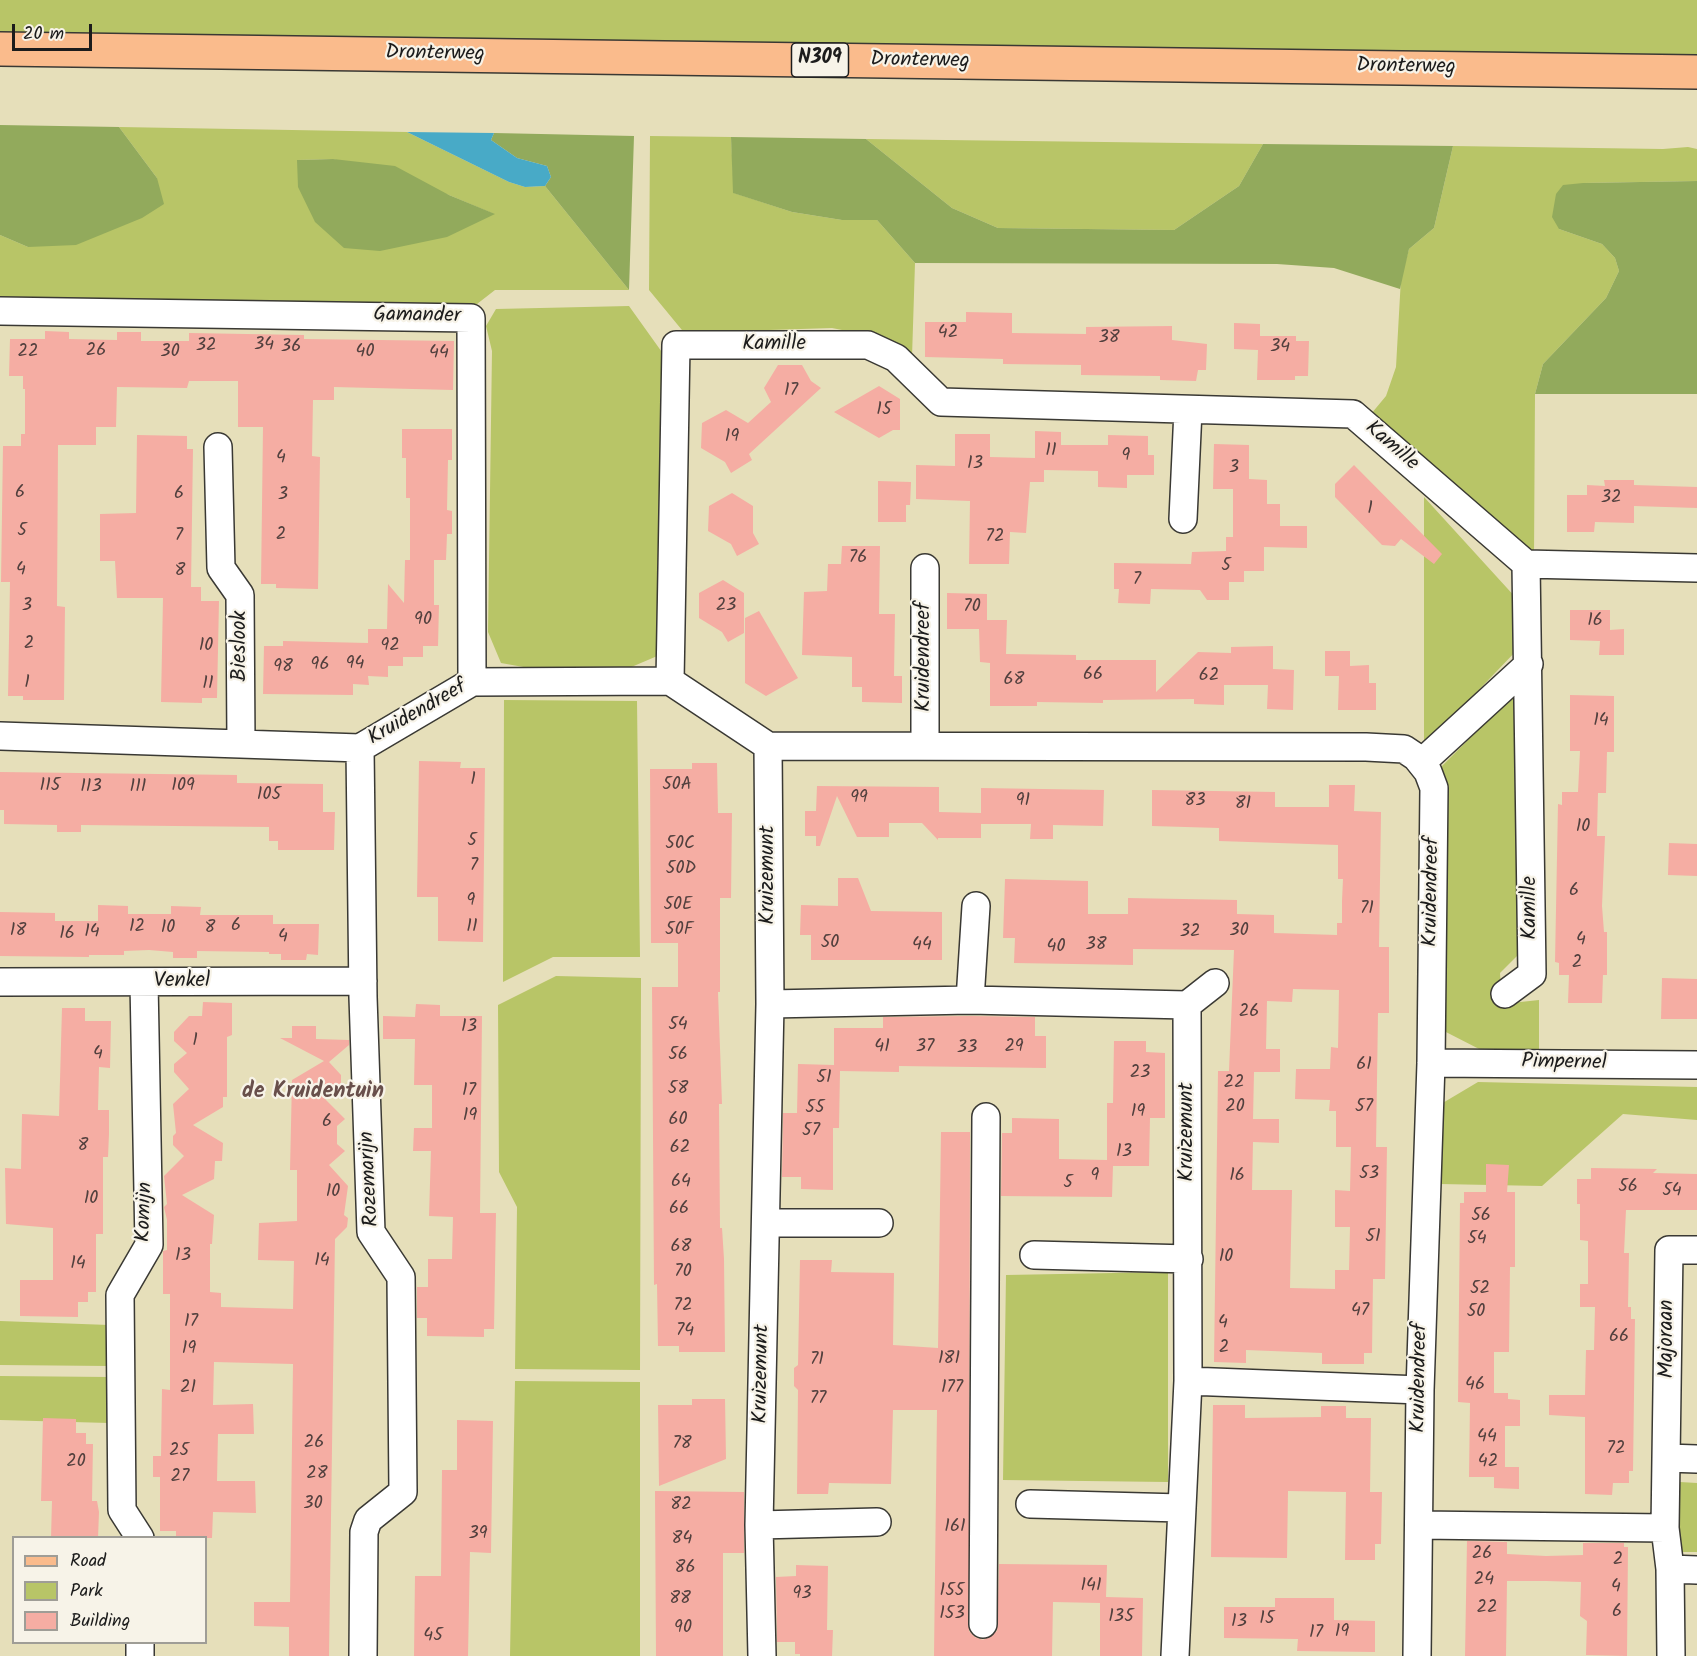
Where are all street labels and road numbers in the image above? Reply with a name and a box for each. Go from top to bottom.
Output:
street label: Dronterweg [385,42,485,68]
road number: N309 [792,43,848,77]
street label: Dronterweg [870,49,970,75]
street label: Dronterweg [1356,55,1456,81]
street label: Gamander [373,304,461,330]
street label: Kamille [742,332,806,358]
street label: Kamille [1359,417,1423,477]
street label: Kruidendreef [912,602,938,712]
street label: Bieslook [228,611,254,681]
street label: Kruidendreef [364,676,472,752]
street label: Kruizemunt [756,825,782,925]
street label: Kruidendreef [1419,837,1447,947]
street label: Kamille [1518,876,1544,940]
street label: Venkel [154,969,210,995]
street label: Pimpernel [1521,1051,1607,1077]
street label: Kruizemunt [1175,1082,1201,1182]
street label: Rozemarijn [356,1131,386,1227]
street label: Komijn [132,1181,160,1243]
street label: Majoraan [1655,1299,1681,1379]
street label: Kruidendreef [1407,1323,1435,1433]
street label: Kruizemunt [750,1324,776,1424]

